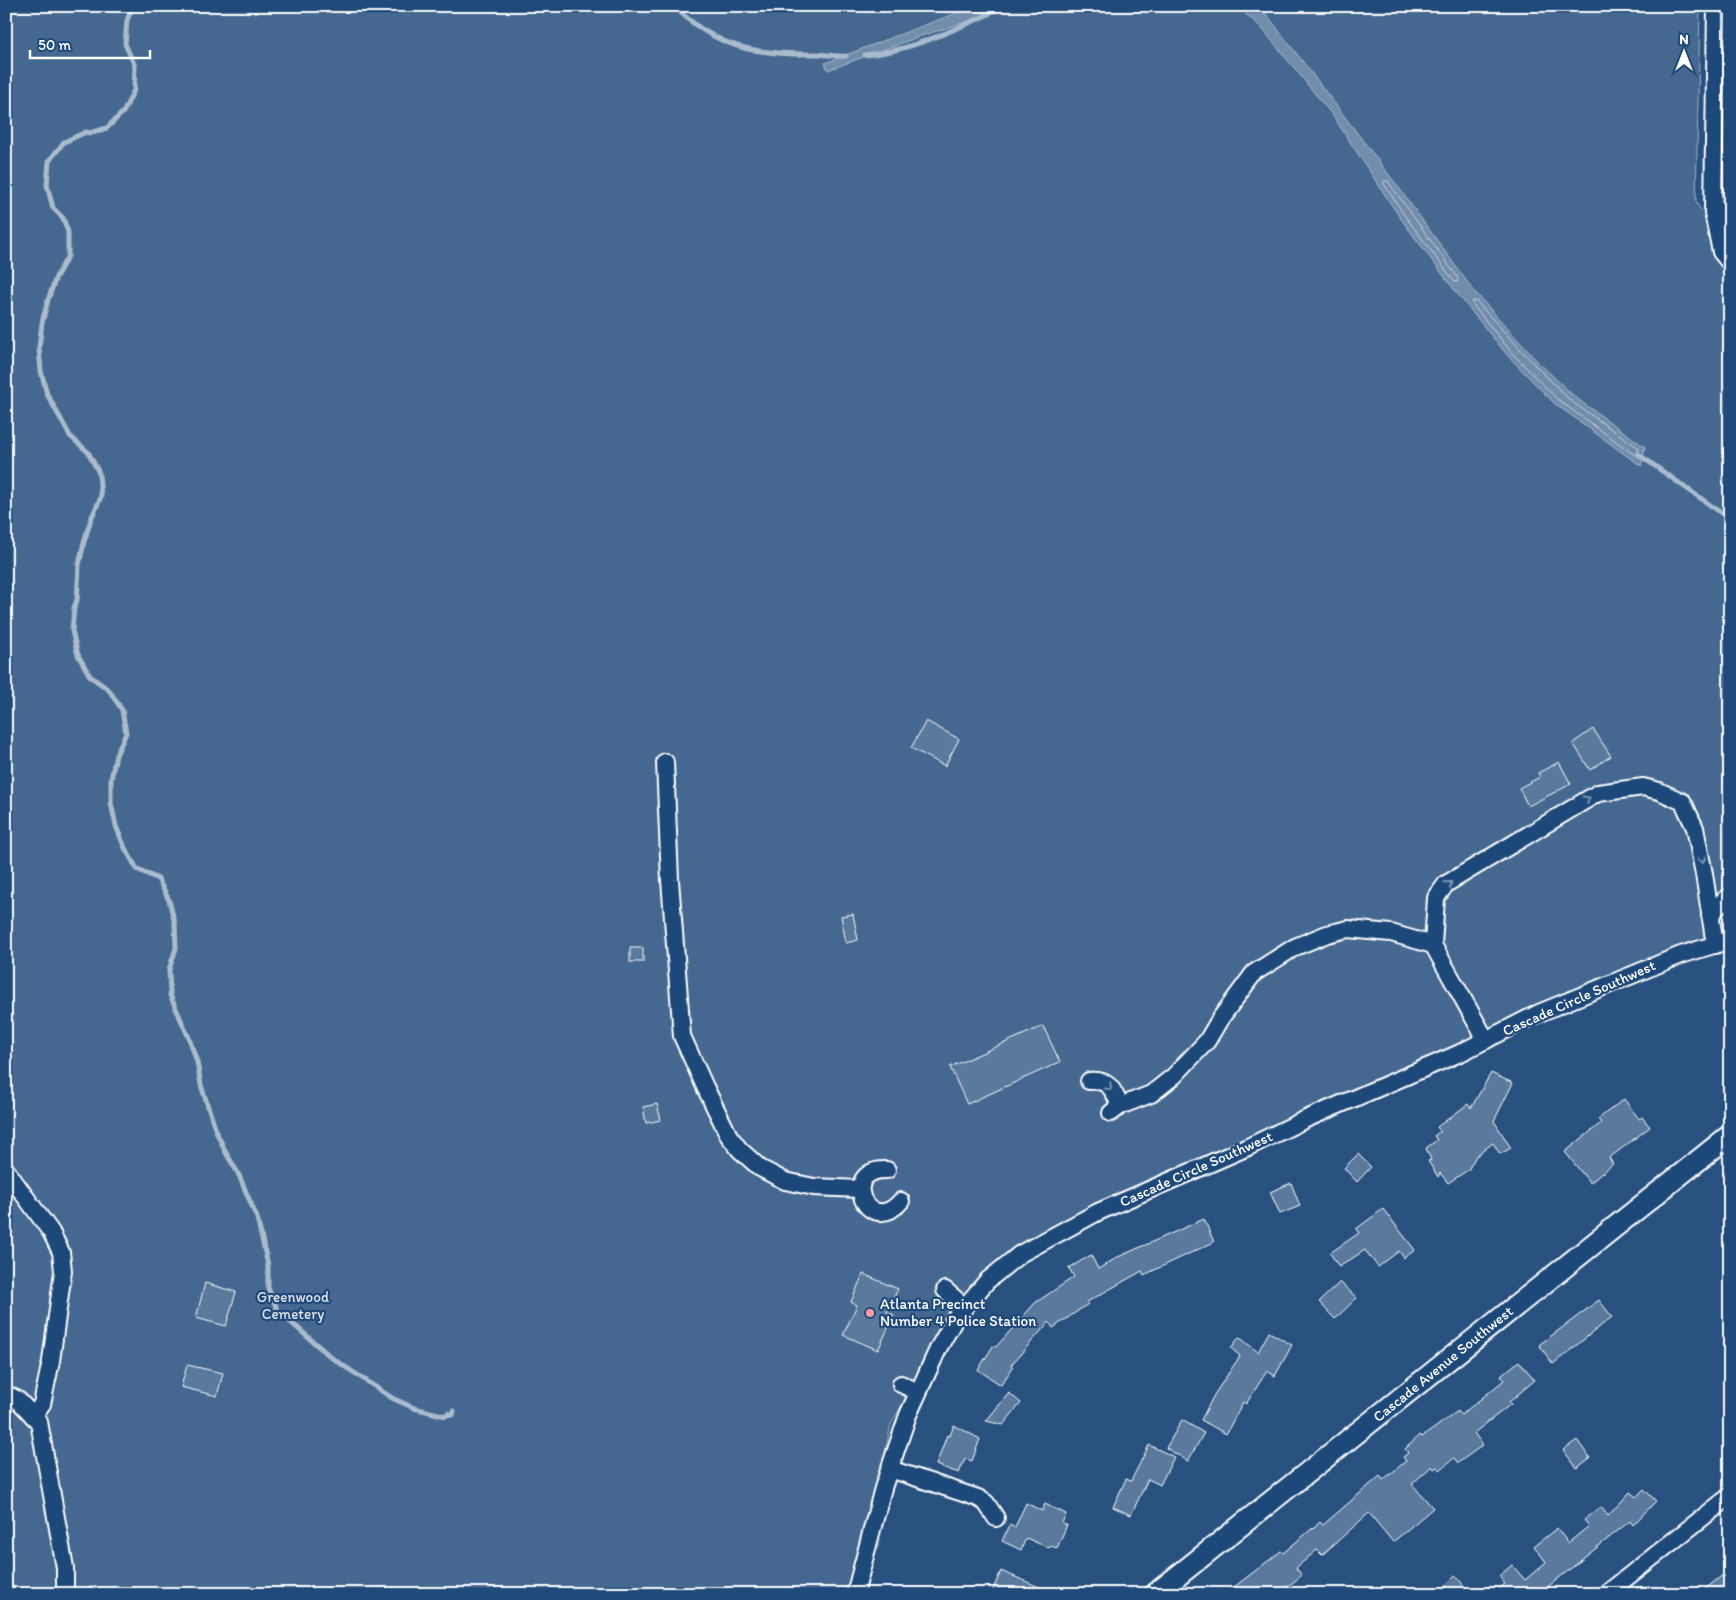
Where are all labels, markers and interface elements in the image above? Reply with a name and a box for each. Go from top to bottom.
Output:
scale bar [30,28,150,60]
north arrow [1658,28,1708,78]
text: N [1679,31,1689,48]
text: 50 m [38,36,71,54]
one-way arrow [1582,796,1591,806]
one-way arrow [1696,856,1706,865]
one-way arrow [1443,881,1452,890]
street label: Cascade Circle Southwest [1500,956,1659,1040]
one-way arrow [1103,1081,1112,1090]
street label: Cascade Circle Southwest [1117,1127,1276,1211]
park label: Greenwood Cemetery [257,1288,330,1323]
place label: Atlanta Precinct Number 4 Police Station [880,1295,1036,1330]
street label: Cascade Avenue Southwest [1369,1302,1517,1426]
marker: Atlanta Precinct Number 4 Police Station [864,1307,876,1319]

